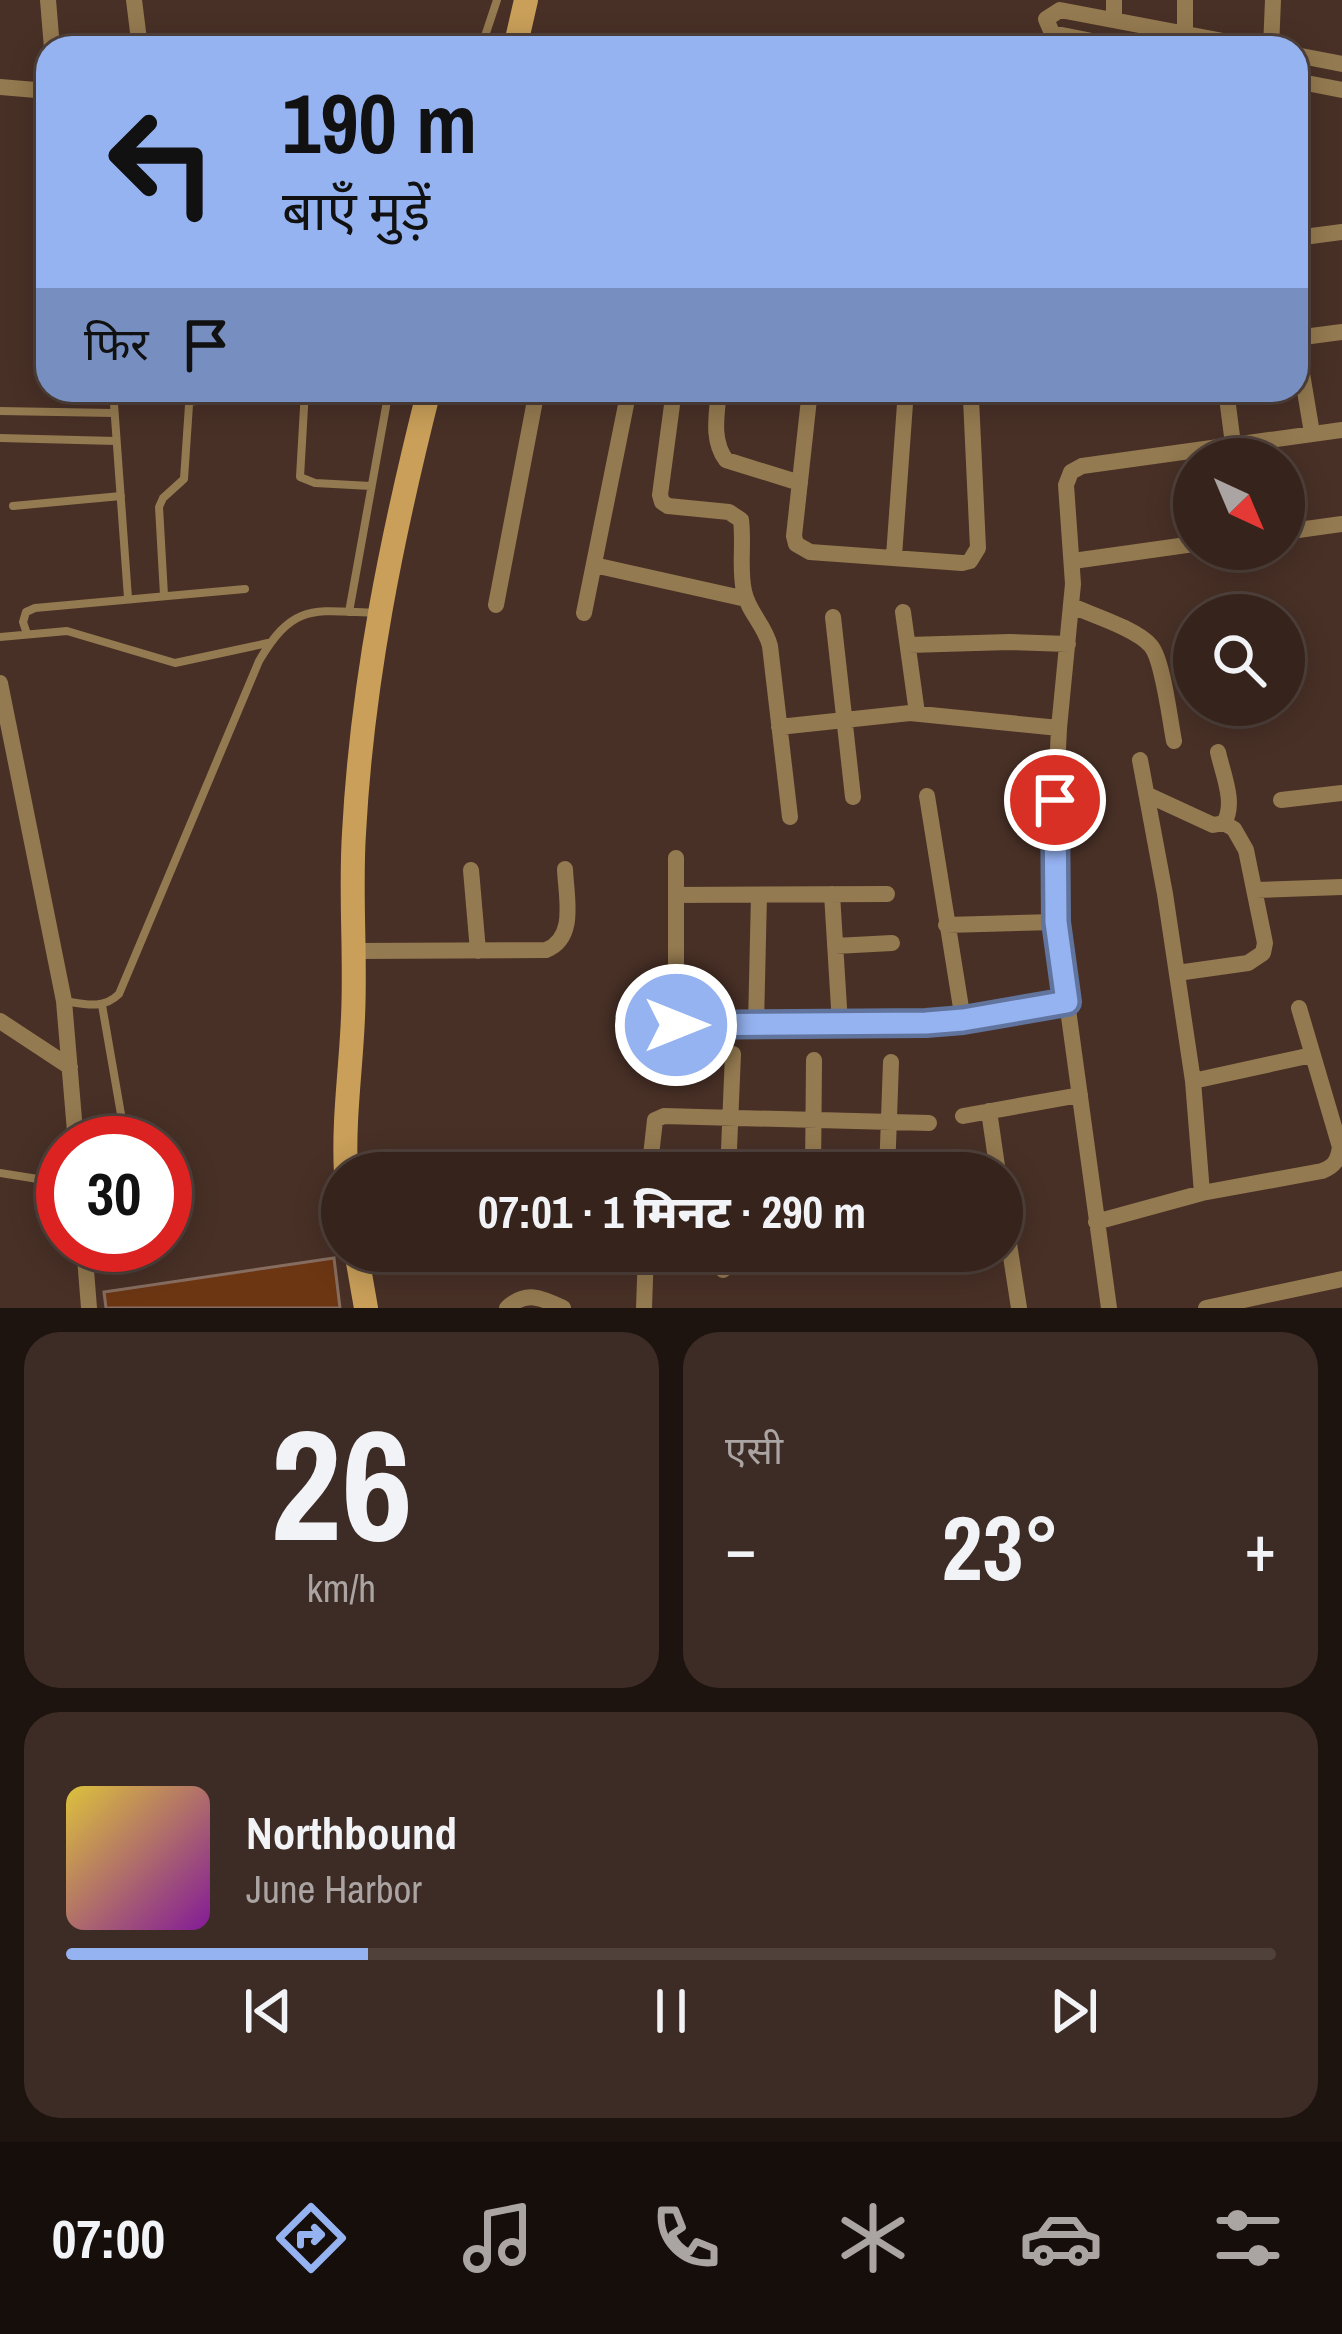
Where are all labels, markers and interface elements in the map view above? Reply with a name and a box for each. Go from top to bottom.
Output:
text: 190 m [282,66,477,179]
icon: left [84,84,240,240]
text: बाएँ मुड़ें [282,174,430,247]
icon: arrive [173,312,239,378]
text: फिर [84,313,149,374]
north arrow [1173,438,1305,570]
map controls [1173,438,1305,726]
button: search [1173,594,1305,726]
pin [1004,749,1106,851]
icon: arrive [1022,767,1088,833]
position arrow [613,962,739,1088]
speed limit sign: 30 [36,1116,192,1272]
text: 07:01 · 1 मिनट · 290 m [478,1181,866,1242]
text: 26 [270,1379,413,1589]
text: एसी [725,1424,783,1476]
text: 23° [941,1487,1060,1608]
text: − [725,1503,757,1592]
text: + [1244,1503,1276,1592]
text: km/h [307,1562,376,1614]
text: Northbound [246,1802,457,1863]
text: June Harbor [246,1863,422,1915]
icon: previous [235,1978,301,2044]
icon: pause [638,1978,704,2044]
icon: next [1041,1978,1107,2044]
icon: directions [269,2196,353,2280]
icon: music [456,2196,540,2280]
icon: phone [644,2196,728,2280]
icon: climate [831,2196,915,2280]
icon: car [1019,2196,1103,2280]
icon: filters [1206,2196,1290,2280]
text: 07:00 [52,2202,165,2275]

